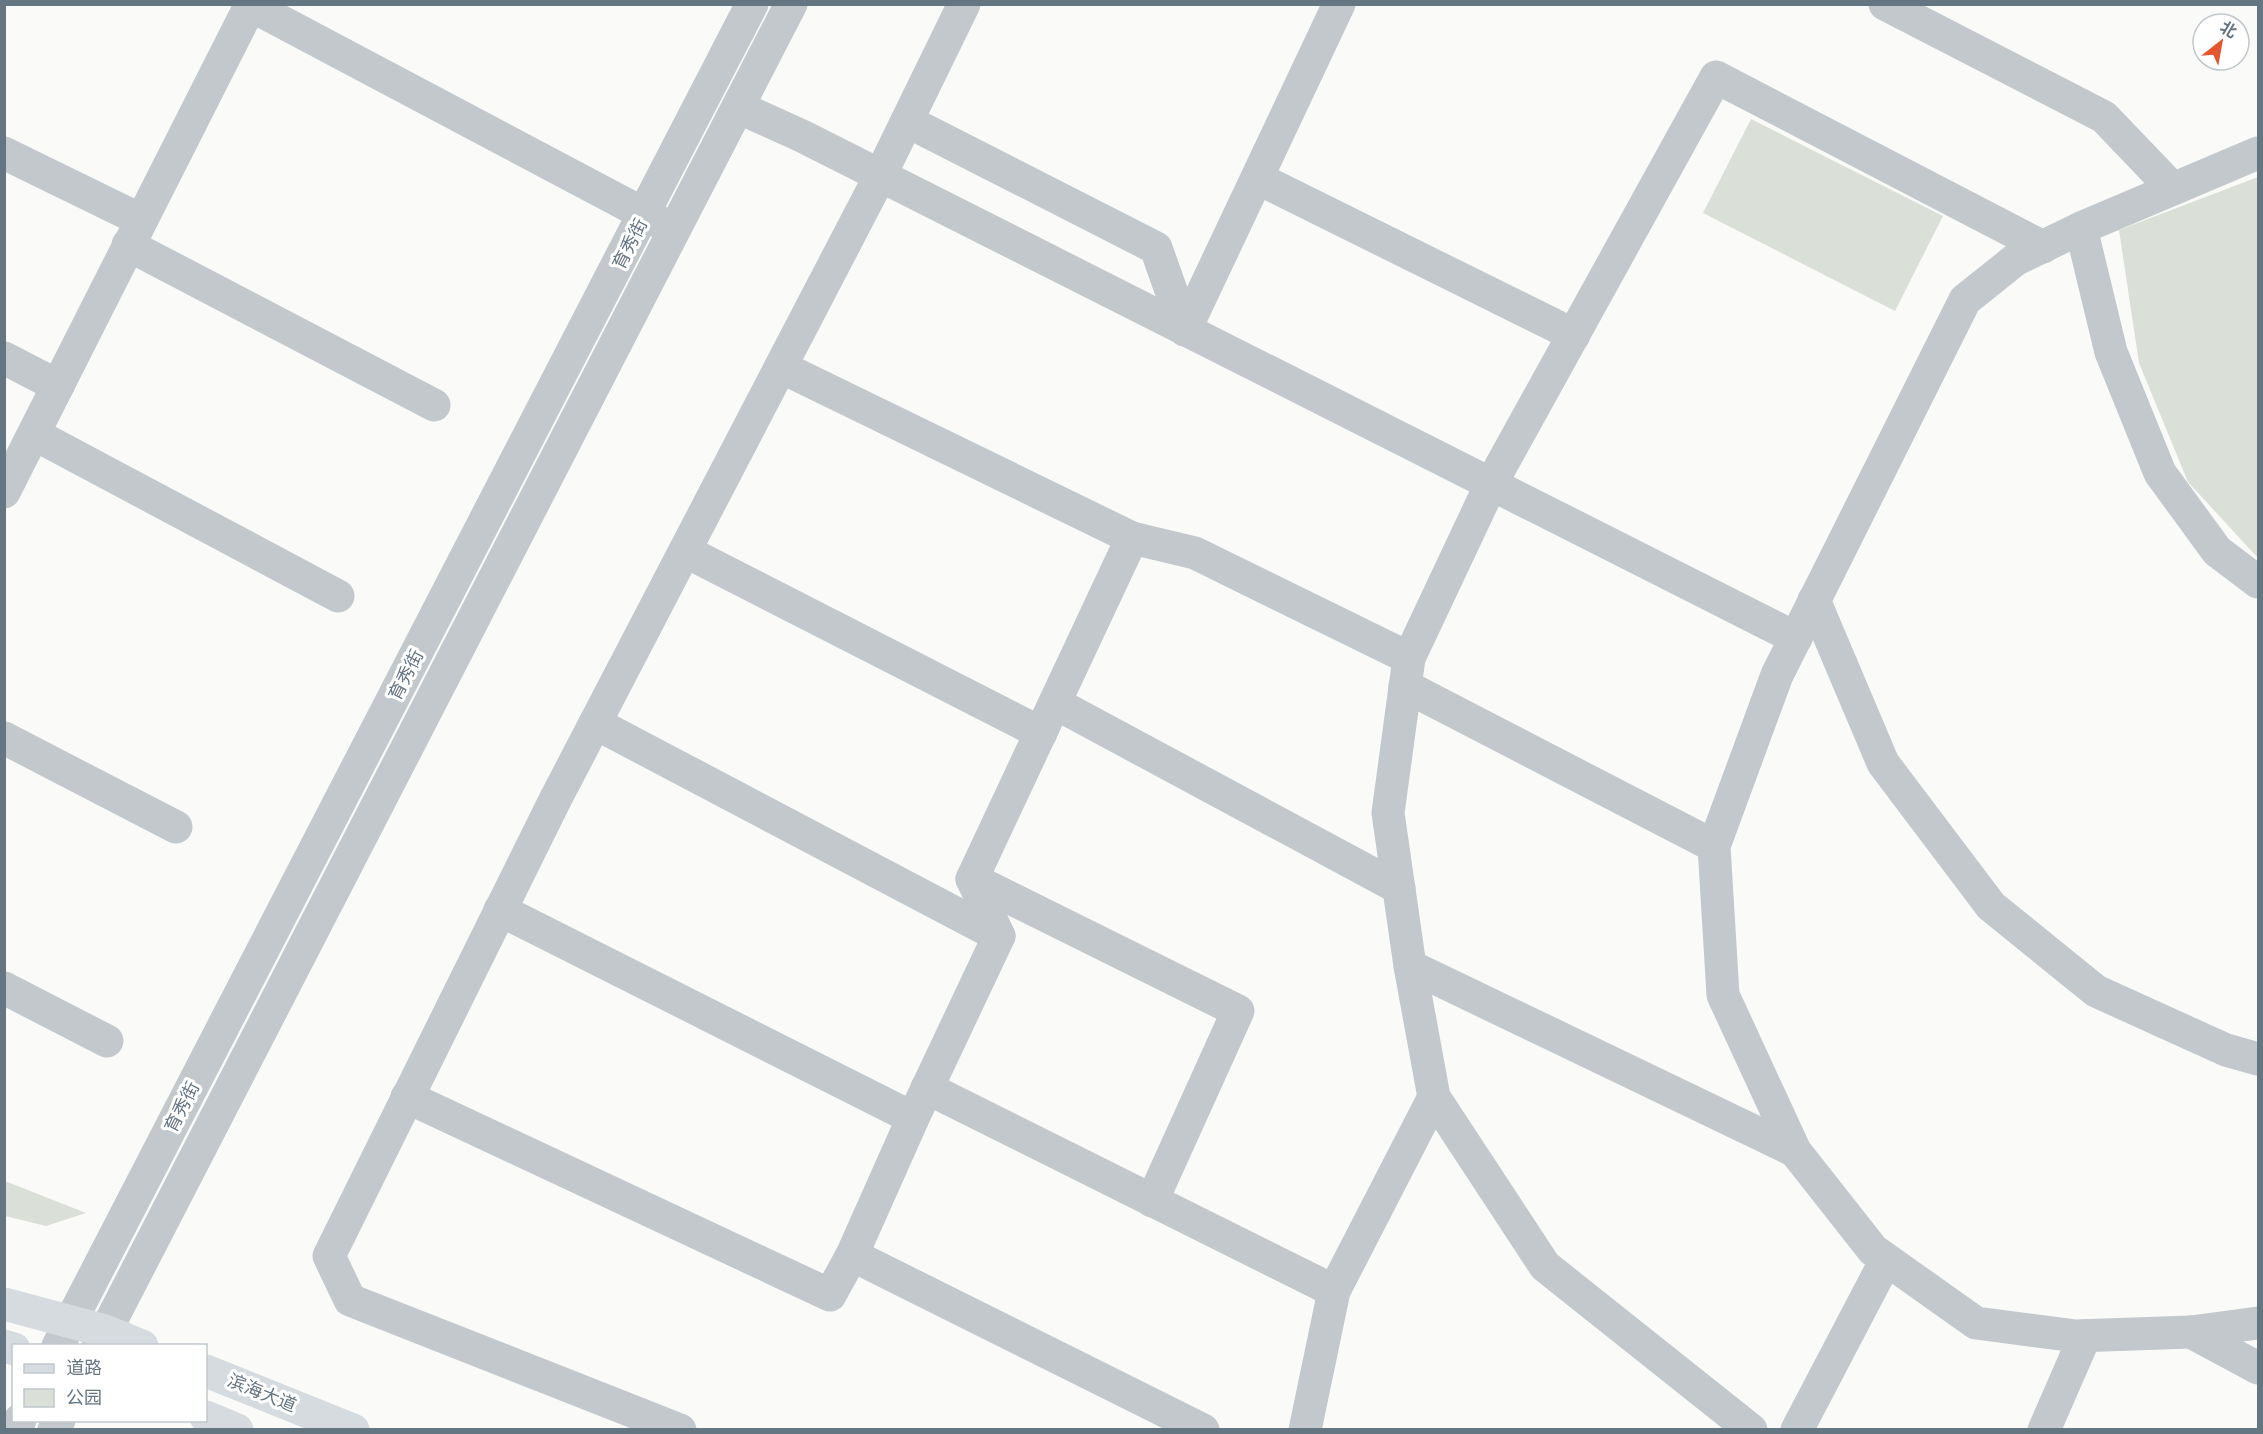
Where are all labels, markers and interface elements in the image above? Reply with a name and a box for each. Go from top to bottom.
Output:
north arrow [2191,12,2251,72]
text: 北 [2217,16,2241,42]
street label: 育秀街 [607,214,652,273]
street label: 育秀街 [383,645,428,704]
street label: 育秀街 [159,1077,204,1136]
legend [12,1344,207,1422]
text: 道路 [66,1356,102,1379]
street label: 滨海大道 [225,1368,300,1417]
text: 公园 [66,1386,102,1409]

